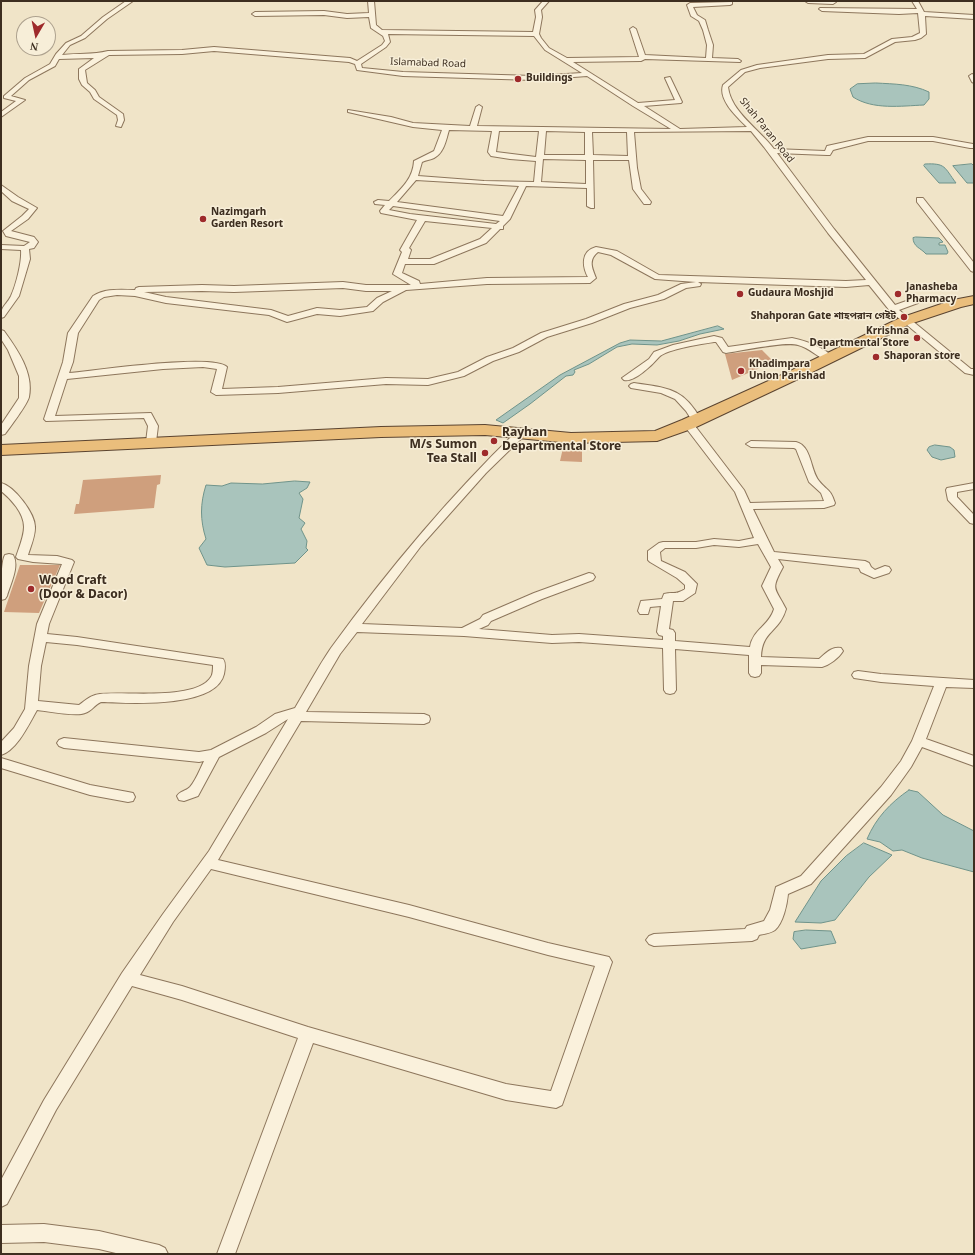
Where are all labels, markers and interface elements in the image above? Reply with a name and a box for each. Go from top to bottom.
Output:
north arrow [16,16,56,56]
text: N [29,40,39,53]
street label: Islamabad Road [390,57,466,71]
place label: Buildings [526,73,573,85]
marker: Buildings [513,74,523,84]
street label: Shah Paran Road [736,96,796,166]
place label: Nazimgarh Garden Resort [211,207,283,230]
marker: Nazimgarh Garden Resort [198,214,208,224]
place label: Janasheba Pharmacy [906,282,958,306]
place label: Gudaura Moshjid [748,288,834,300]
marker: Gudaura Moshjid [735,289,745,299]
marker: Janasheba Pharmacy [893,289,903,299]
place label: Shahporan Gate শাহপরান গেইট [751,311,896,323]
marker: Shahporan Gate শাহপরান গেইট [899,312,909,322]
place label: Krrishna Departmental Store [810,326,909,350]
marker: Krrishna Departmental Store [912,333,922,343]
place label: Shaporan store [884,351,960,363]
marker: Shaporan store [871,352,881,362]
place label: Khadimpara Union Parishad [749,359,825,382]
marker: Khadimpara Union Parishad [736,366,746,376]
place label: Rayhan Departmental Store [502,427,621,455]
marker: Rayhan Departmental Store [489,436,499,446]
place label: M/s Sumon Tea Stall [410,439,477,467]
marker: M/s Sumon Tea Stall [480,448,490,458]
place label: Wood Craft (Door & Dacor) [39,575,127,603]
marker: Wood Craft (Door & Dacor) [26,584,36,594]

